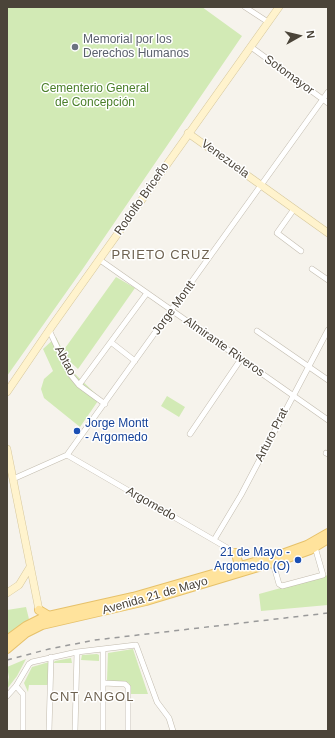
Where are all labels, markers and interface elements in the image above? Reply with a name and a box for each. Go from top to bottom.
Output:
north arrow [279,16,319,56]
text: N [304,30,317,39]
place label: Memorial por los Derechos Humanos [83,33,189,61]
marker: Memorial por los Derechos Humanos [70,42,80,52]
street label: Sotomayor [261,52,317,98]
park label: Cementerio General de Concepción [41,82,149,110]
street label: Venezuela [198,137,252,181]
street label: Rodolfo Briceño [112,160,172,238]
district label: PRIETO CRUZ [112,247,210,263]
street label: Jorge Montt [150,278,198,338]
street label: Almirante Riveros [181,314,267,380]
street label: Abtao [51,344,79,378]
street label: Arturo Prat [252,406,292,464]
place label: Jorge Montt - Argomedo [85,417,148,445]
marker: Jorge Montt - Argomedo [72,426,82,436]
street label: Argomedo [123,484,179,524]
place label: 21 de Mayo - Argomedo (O) [214,546,290,574]
marker: 21 de Mayo - Argomedo (O) [293,555,303,565]
street label: Avenida 21 de Mayo [101,574,209,618]
district label: CNT ANGOL [50,689,134,705]

